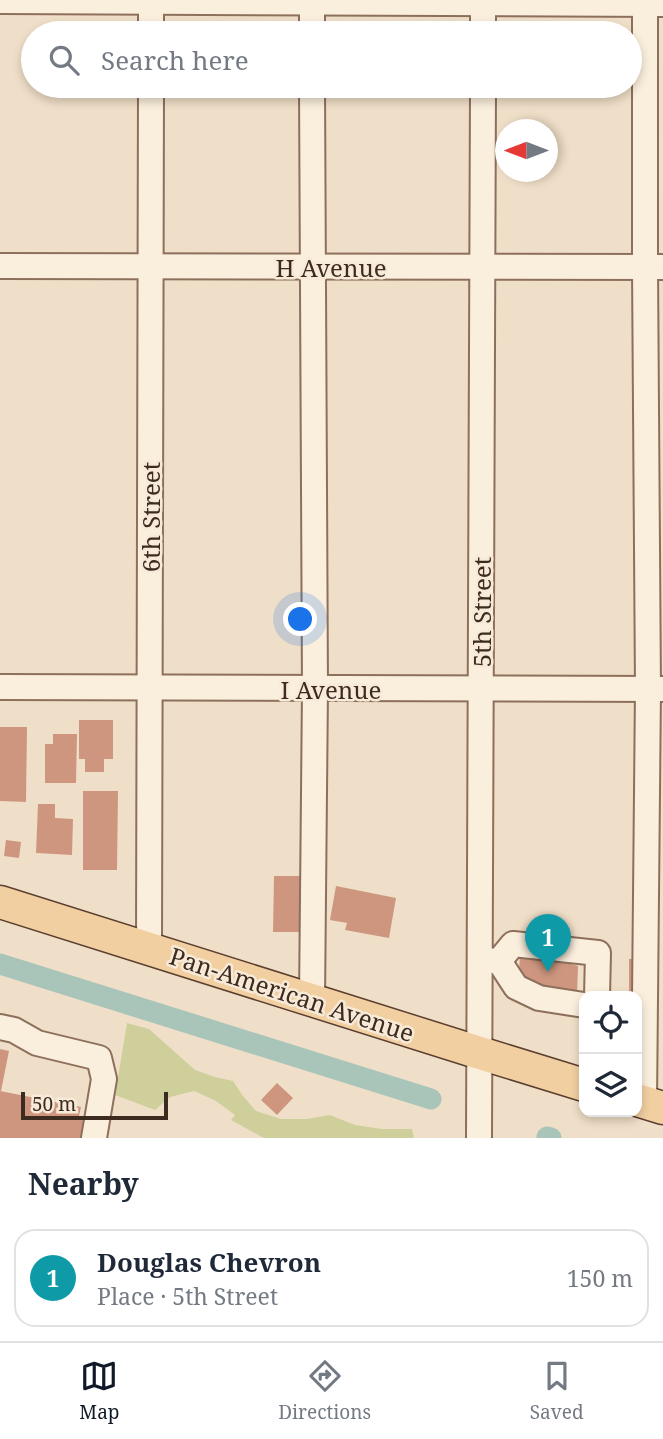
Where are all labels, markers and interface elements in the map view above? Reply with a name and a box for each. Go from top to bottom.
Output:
search box [21,21,642,98]
icon: search [45,41,83,79]
text: Search here [101,42,249,78]
north arrow [495,119,558,182]
street label: H Avenue [275,251,387,284]
street label: 6th Street [134,462,167,572]
street label: 5th Street [465,557,498,667]
your location [283,602,317,636]
street label: I Avenue [281,673,381,706]
pin: 1 [525,914,571,972]
street label: Pan-American Avenue [166,939,418,1049]
map controls [579,991,642,1117]
button: locate [579,991,642,1054]
button: layers [579,1054,642,1117]
scale bar [21,1089,168,1121]
text: 50 m [32,1091,76,1117]
text: Nearby [28,1163,139,1204]
text: Douglas Chevron [97,1244,321,1280]
text: 1 [47,1262,60,1294]
text: 150 m [567,1262,633,1294]
text: Place · 5th Street [97,1280,278,1312]
tab: Map [79,1357,120,1425]
tab: Directions [278,1357,371,1425]
tab: Saved [530,1357,584,1425]

